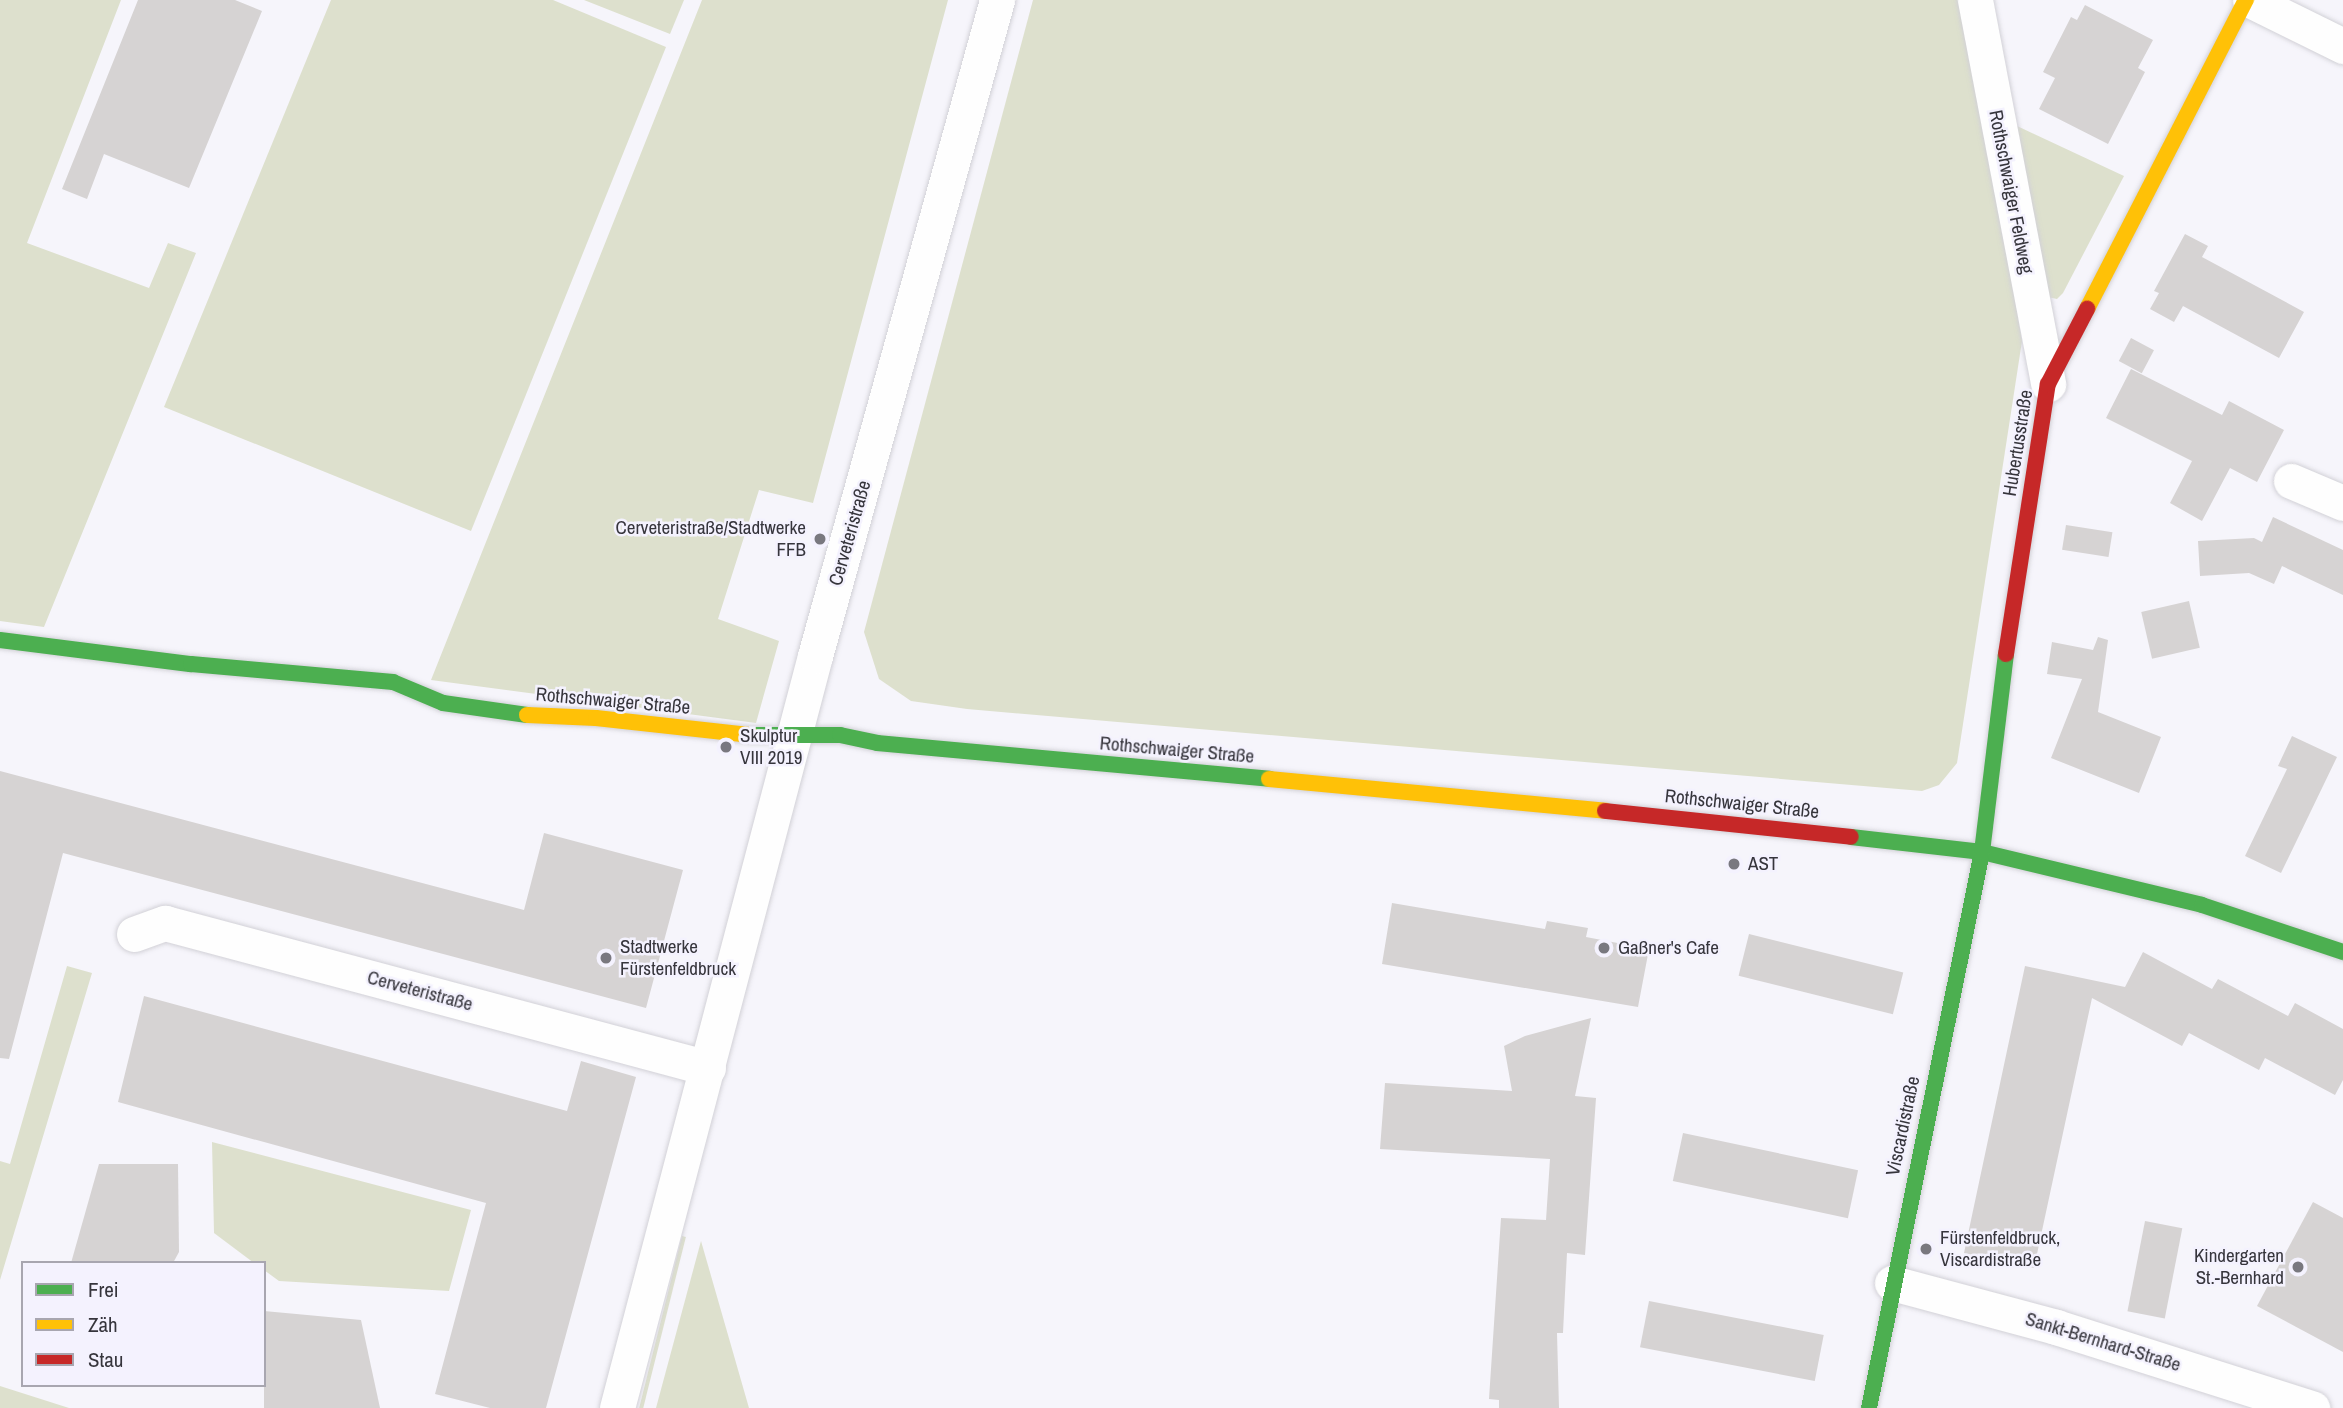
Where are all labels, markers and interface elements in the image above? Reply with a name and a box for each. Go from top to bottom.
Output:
street label: Rothschwaiger Feldweg [1984,108,2038,276]
street label: Hubertusstraße [1998,388,2038,498]
street label: Cerveteristraße [824,478,876,588]
place label: Cerveteristraße/Stadtwerke FFB [616,517,806,561]
marker: Cerveteristraße/Stadtwerke FFB [812,531,828,547]
street label: Rothschwaiger Straße [535,683,691,719]
place label: Skulptur VIII 2019 [740,725,802,769]
street label: Rothschwaiger Straße [1099,732,1255,768]
marker: Skulptur VIII 2019 [718,739,734,755]
street label: Rothschwaiger Straße [1664,785,1820,823]
place label: AST [1748,853,1778,875]
marker: AST [1726,856,1742,872]
place label: Stadtwerke Fürstenfeldbruck [620,936,736,980]
place label: Gaßner's Cafe [1618,937,1719,959]
marker: Gaßner's Cafe [1596,940,1612,956]
marker: Stadtwerke Fürstenfeldbruck [598,950,614,966]
street label: Cerveteristraße [365,966,475,1016]
street label: Viscardistraße [1881,1074,1925,1178]
place label: Fürstenfeldbruck, Viscardistraße [1940,1227,2060,1271]
marker: Fürstenfeldbruck, Viscardistraße [1918,1241,1934,1257]
place label: Kindergarten St.-Bernhard [2194,1245,2284,1289]
marker: Kindergarten St.-Bernhard [2290,1259,2306,1275]
legend [21,1261,266,1387]
text: Frei [88,1275,119,1304]
street label: Sankt-Bernhard-Straße [2023,1308,2183,1376]
text: Zäh [88,1310,118,1339]
text: Stau [88,1345,123,1374]

